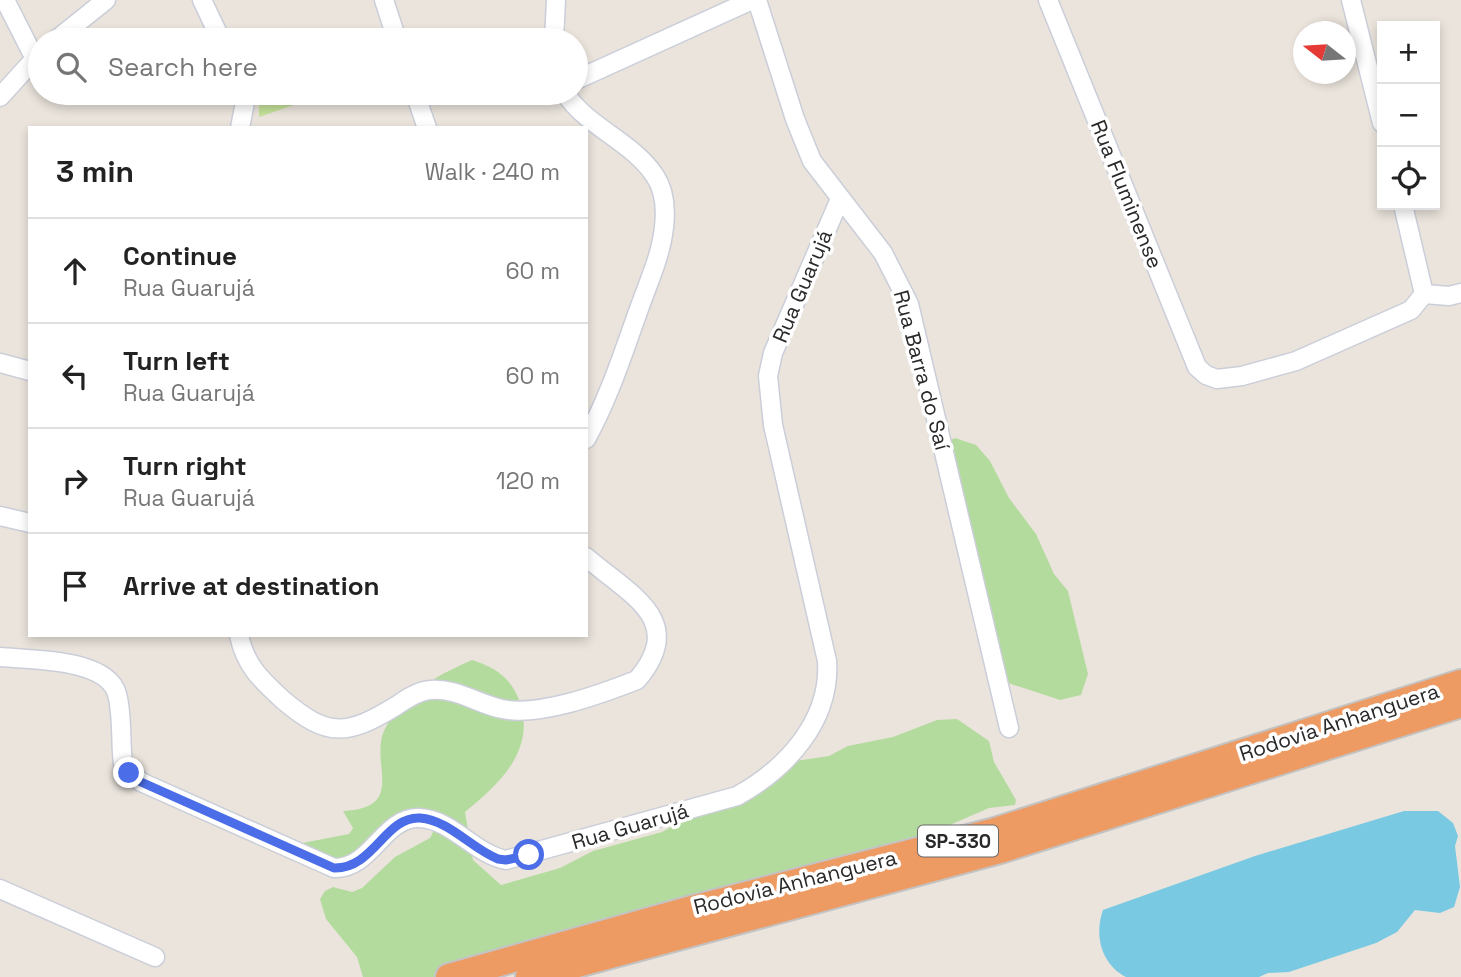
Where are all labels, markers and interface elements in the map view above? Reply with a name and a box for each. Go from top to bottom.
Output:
north arrow [1293,21,1356,84]
map controls [1377,21,1440,210]
button: + [1377,21,1440,84]
search box [28,28,588,105]
icon: search [52,48,90,86]
text: Search here [108,50,258,84]
button: − [1377,84,1440,147]
street label: Rua Fluminense [1085,116,1169,272]
button: locate [1377,147,1440,210]
text: 3 min [56,152,134,191]
text: Walk · 240 m [425,157,560,187]
street label: Rua Guarujá [766,225,838,347]
text: Continue [123,239,237,273]
icon: ahead [56,252,94,290]
text: 60 m [505,256,560,286]
text: Rua Guarujá [123,273,255,303]
street label: Rua Barra do Saí [888,287,957,454]
text: Turn left [123,344,230,378]
icon: left [56,357,94,395]
text: 60 m [505,361,560,391]
text: Rua Guarujá [123,378,255,408]
text: Turn right [123,449,247,483]
icon: right [56,462,94,500]
text: 120 m [496,466,560,496]
text: Rua Guarujá [123,483,255,513]
icon: arrive [56,567,94,605]
text: Arrive at destination [123,569,380,603]
street label: Rodovia Anhanguera [1236,677,1442,767]
route end [113,757,144,788]
street label: Rua Guarujá [568,796,692,856]
road number: SP-330 [918,826,998,856]
route start [513,839,544,870]
street label: Rodovia Anhanguera [691,844,899,920]

